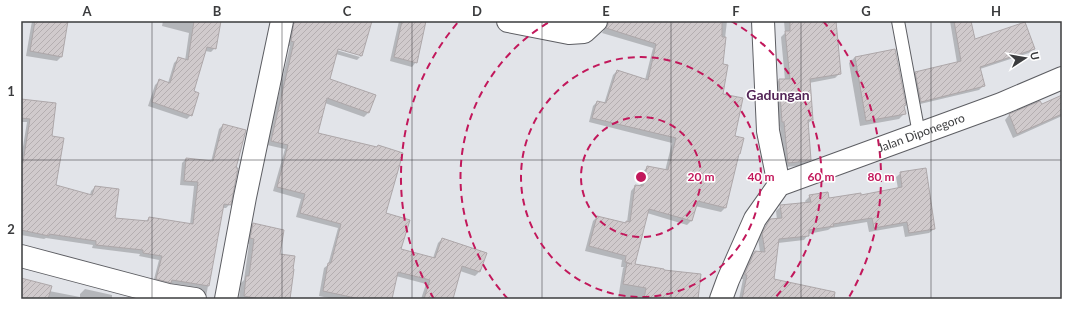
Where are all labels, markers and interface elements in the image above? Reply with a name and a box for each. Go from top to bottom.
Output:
text: A [81,3,92,19]
text: B [213,3,222,19]
text: C [343,3,352,19]
text: D [472,3,482,19]
text: E [602,3,610,19]
text: F [732,3,740,19]
text: G [861,3,871,19]
text: H [991,3,1001,19]
north arrow [1005,38,1045,78]
text: U [1028,50,1042,61]
text: 1 [7,83,15,99]
district label: Gadungan [746,86,810,103]
street label: Jalan Diponegoro [875,110,967,155]
text: 20 m [688,169,714,184]
text: 40 m [748,169,774,184]
text: 60 m [808,169,834,184]
text: 80 m [868,169,894,184]
centre of rings [634,170,648,184]
text: 2 [7,221,15,237]

